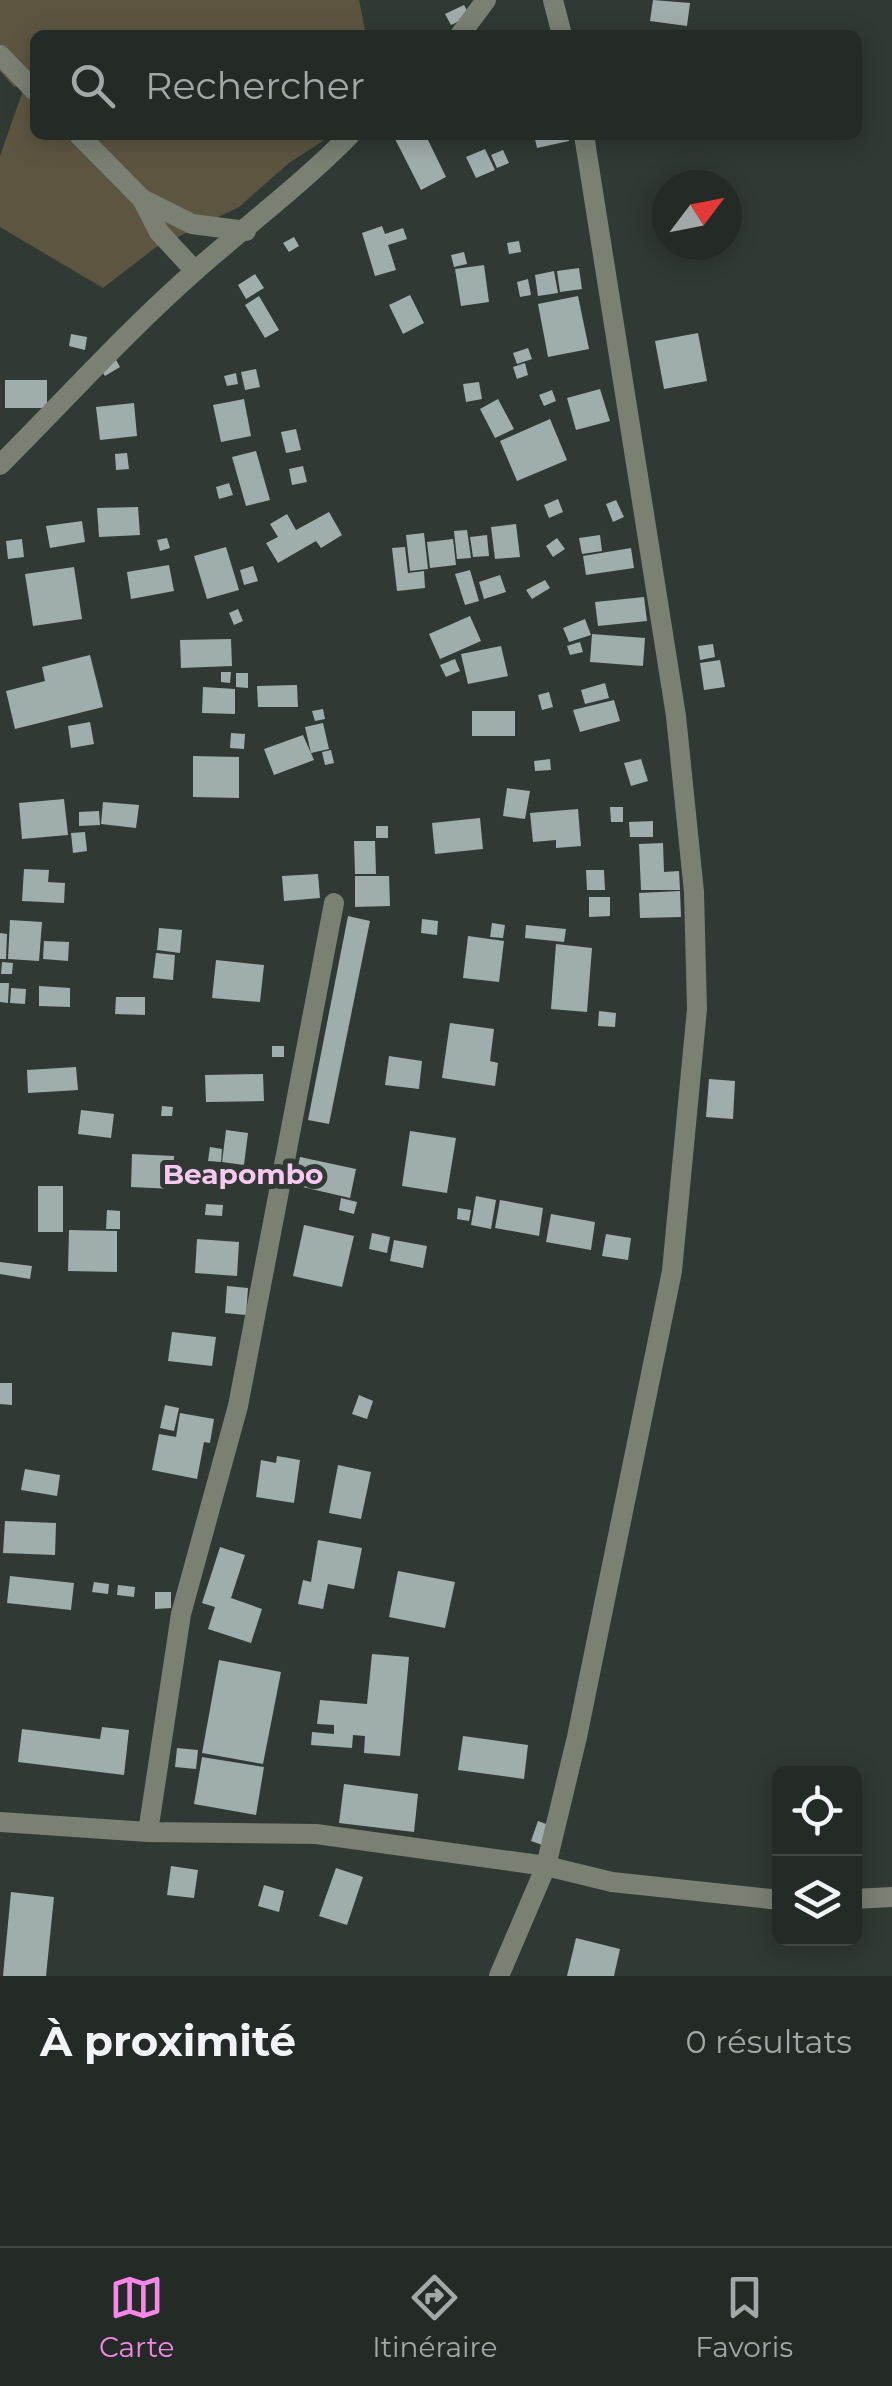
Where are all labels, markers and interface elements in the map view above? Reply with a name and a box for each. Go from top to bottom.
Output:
search box [30,30,862,140]
icon: search [65,58,120,113]
text: Rechercher [145,62,365,109]
north arrow [652,170,742,260]
district label: Beapombo [163,1157,323,1191]
map controls [772,1766,862,1946]
button: locate [772,1766,862,1856]
button: layers [772,1856,862,1946]
text: À proximité [40,2015,296,2067]
text: 0 résultats [685,2022,852,2061]
tab: Carte [99,2270,174,2364]
tab: Itinéraire [372,2270,497,2364]
tab: Favoris [695,2270,793,2364]

